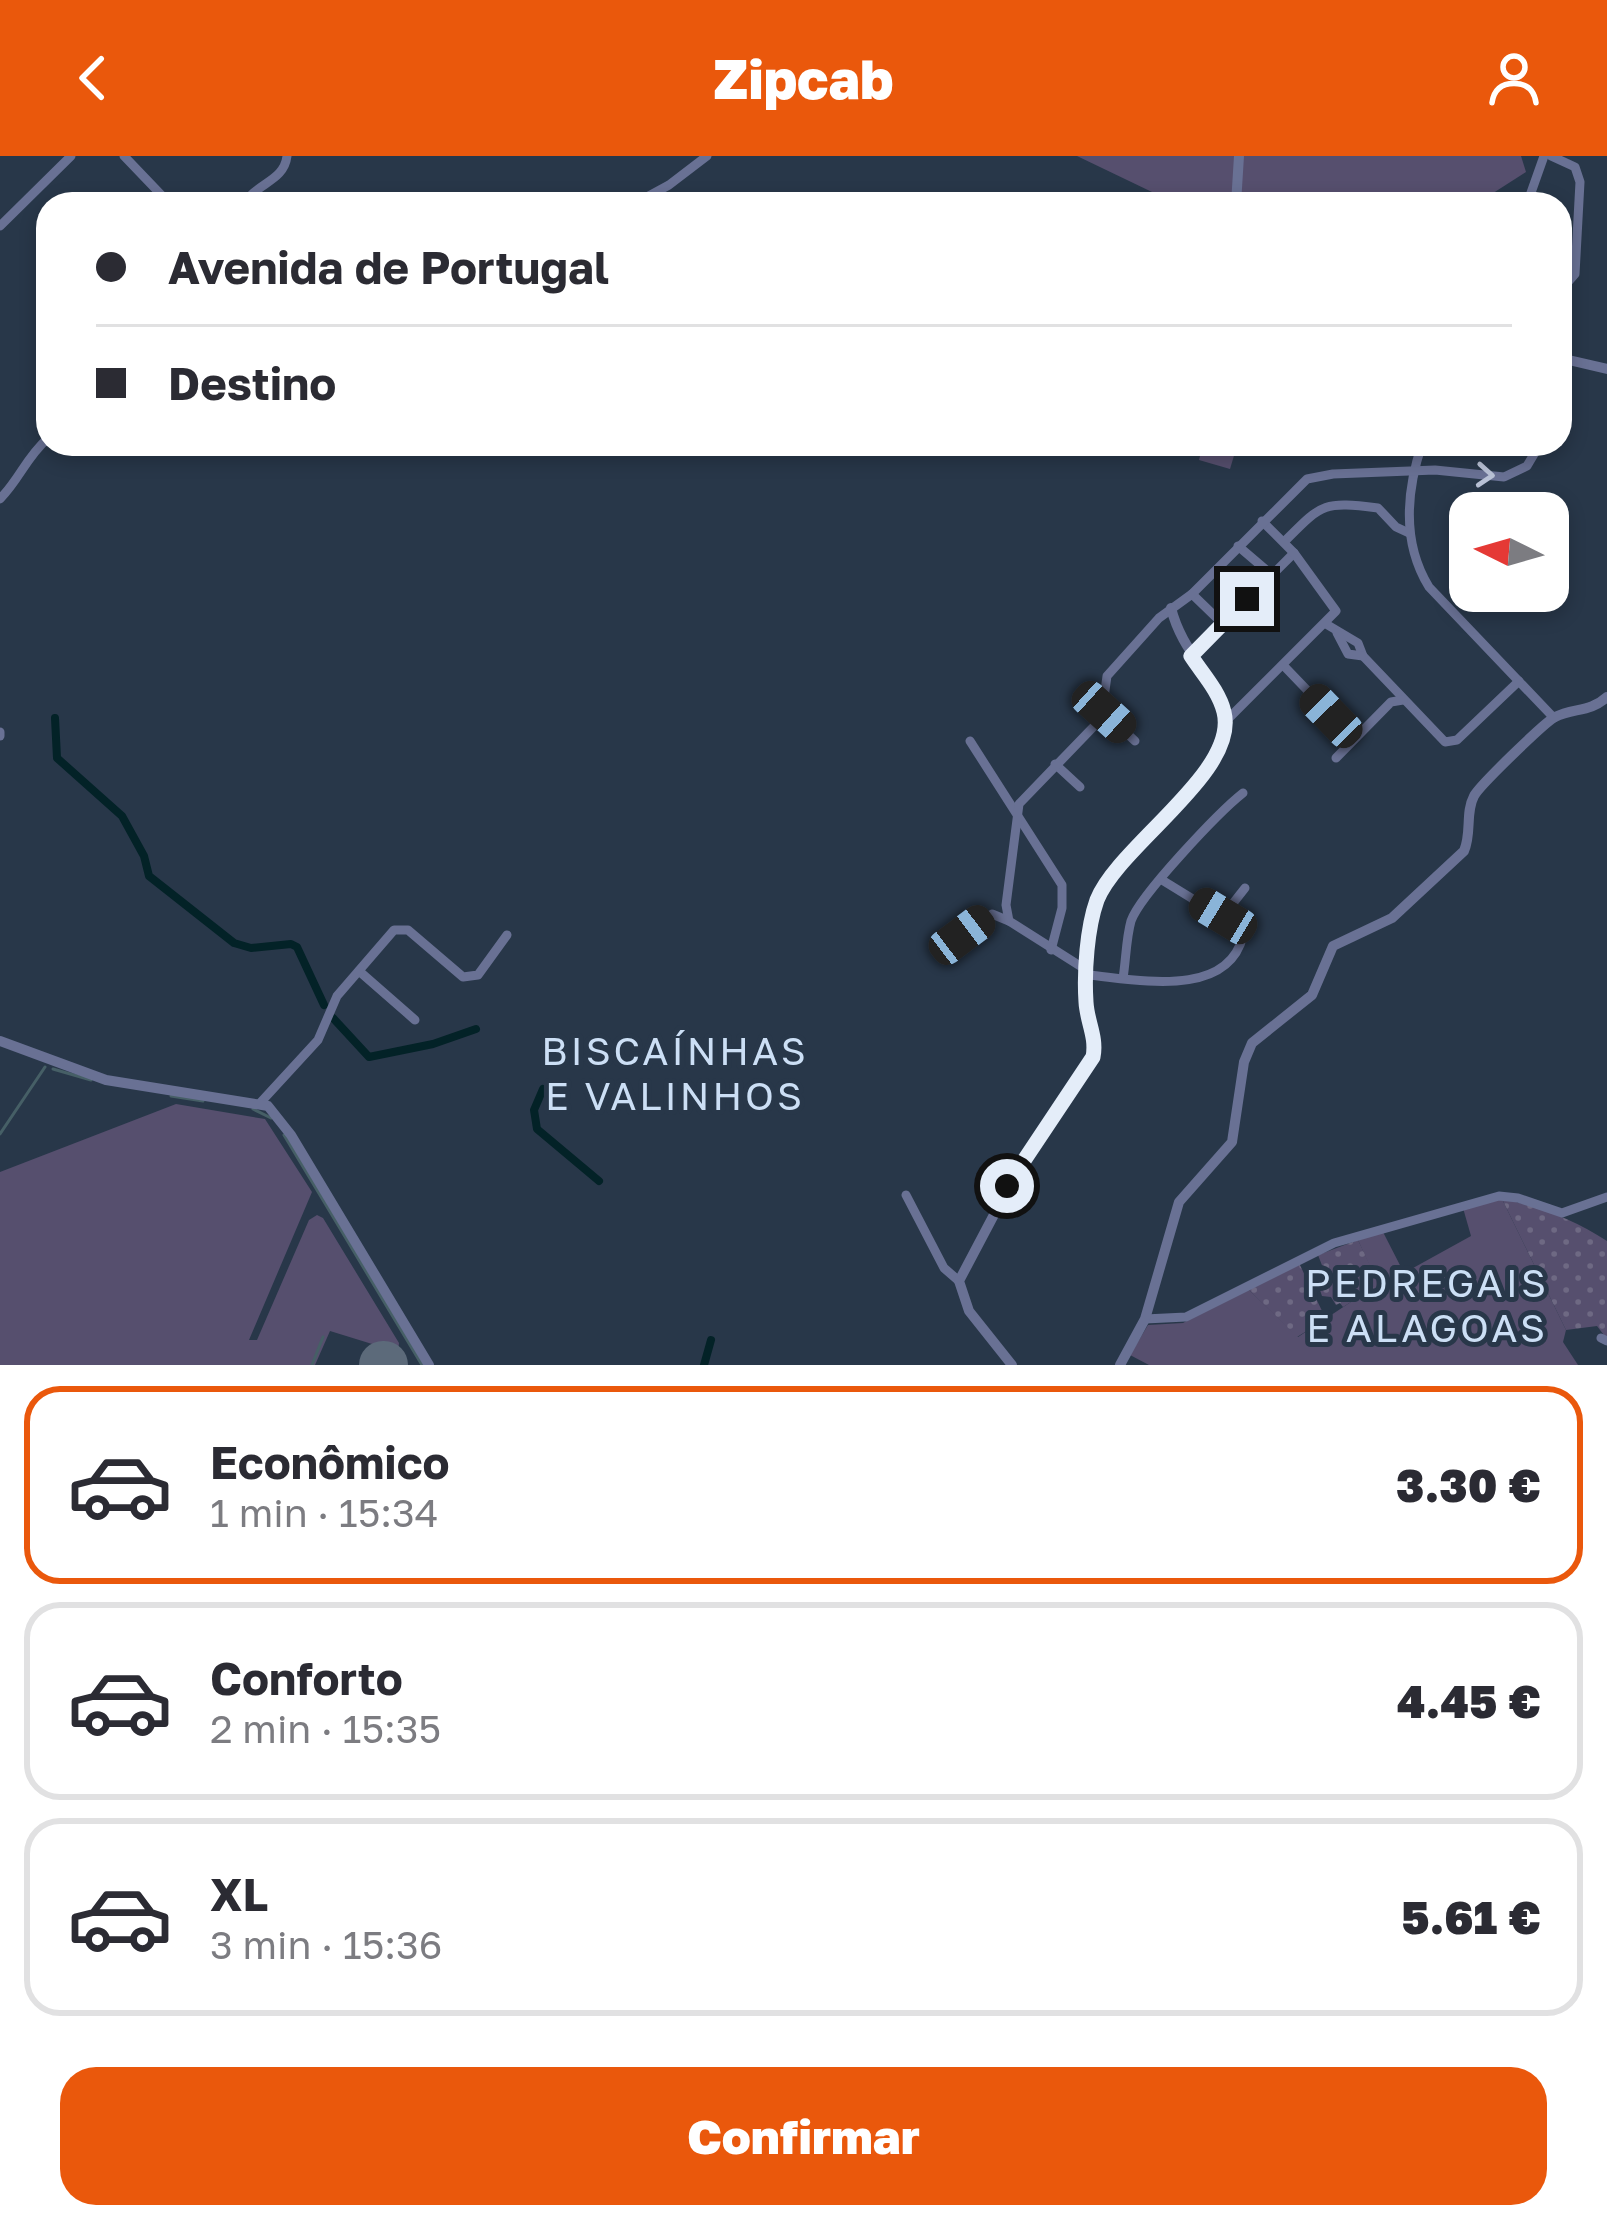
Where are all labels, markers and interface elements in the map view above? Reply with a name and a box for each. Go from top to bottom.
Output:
icon: back [60,45,126,111]
icon: person [1481,45,1547,111]
text: Zipcab [714,46,893,111]
text: Avenida de Portugal [168,240,609,294]
text: Destino [168,356,336,410]
one-way arrow [1476,461,1495,487]
north arrow [1449,492,1569,612]
map controls [1449,492,1569,612]
route end [1220,572,1274,626]
car [1065,675,1143,749]
car [1293,678,1369,754]
car [1183,882,1263,950]
car [922,899,1002,971]
district label: BISCAÍNHAS E VALINHOS [541,1027,809,1119]
route start [980,1159,1034,1213]
district label: PEDREGAIS E ALAGOAS [1305,1259,1549,1351]
icon: car [66,1431,174,1539]
text: Econômico [210,1435,450,1489]
text: 3.30 € [1396,1458,1541,1512]
text: 1 min · 15:34 [210,1489,439,1536]
icon: car [66,1647,174,1755]
text: Conforto [210,1651,403,1705]
text: 4.45 € [1397,1674,1541,1728]
text: 2 min · 15:35 [210,1705,441,1752]
icon: car [66,1863,174,1971]
text: XL [210,1867,268,1921]
text: 5.61 € [1401,1890,1541,1944]
text: 3 min · 15:36 [210,1921,442,1968]
button: Confirmar [60,2067,1547,2205]

